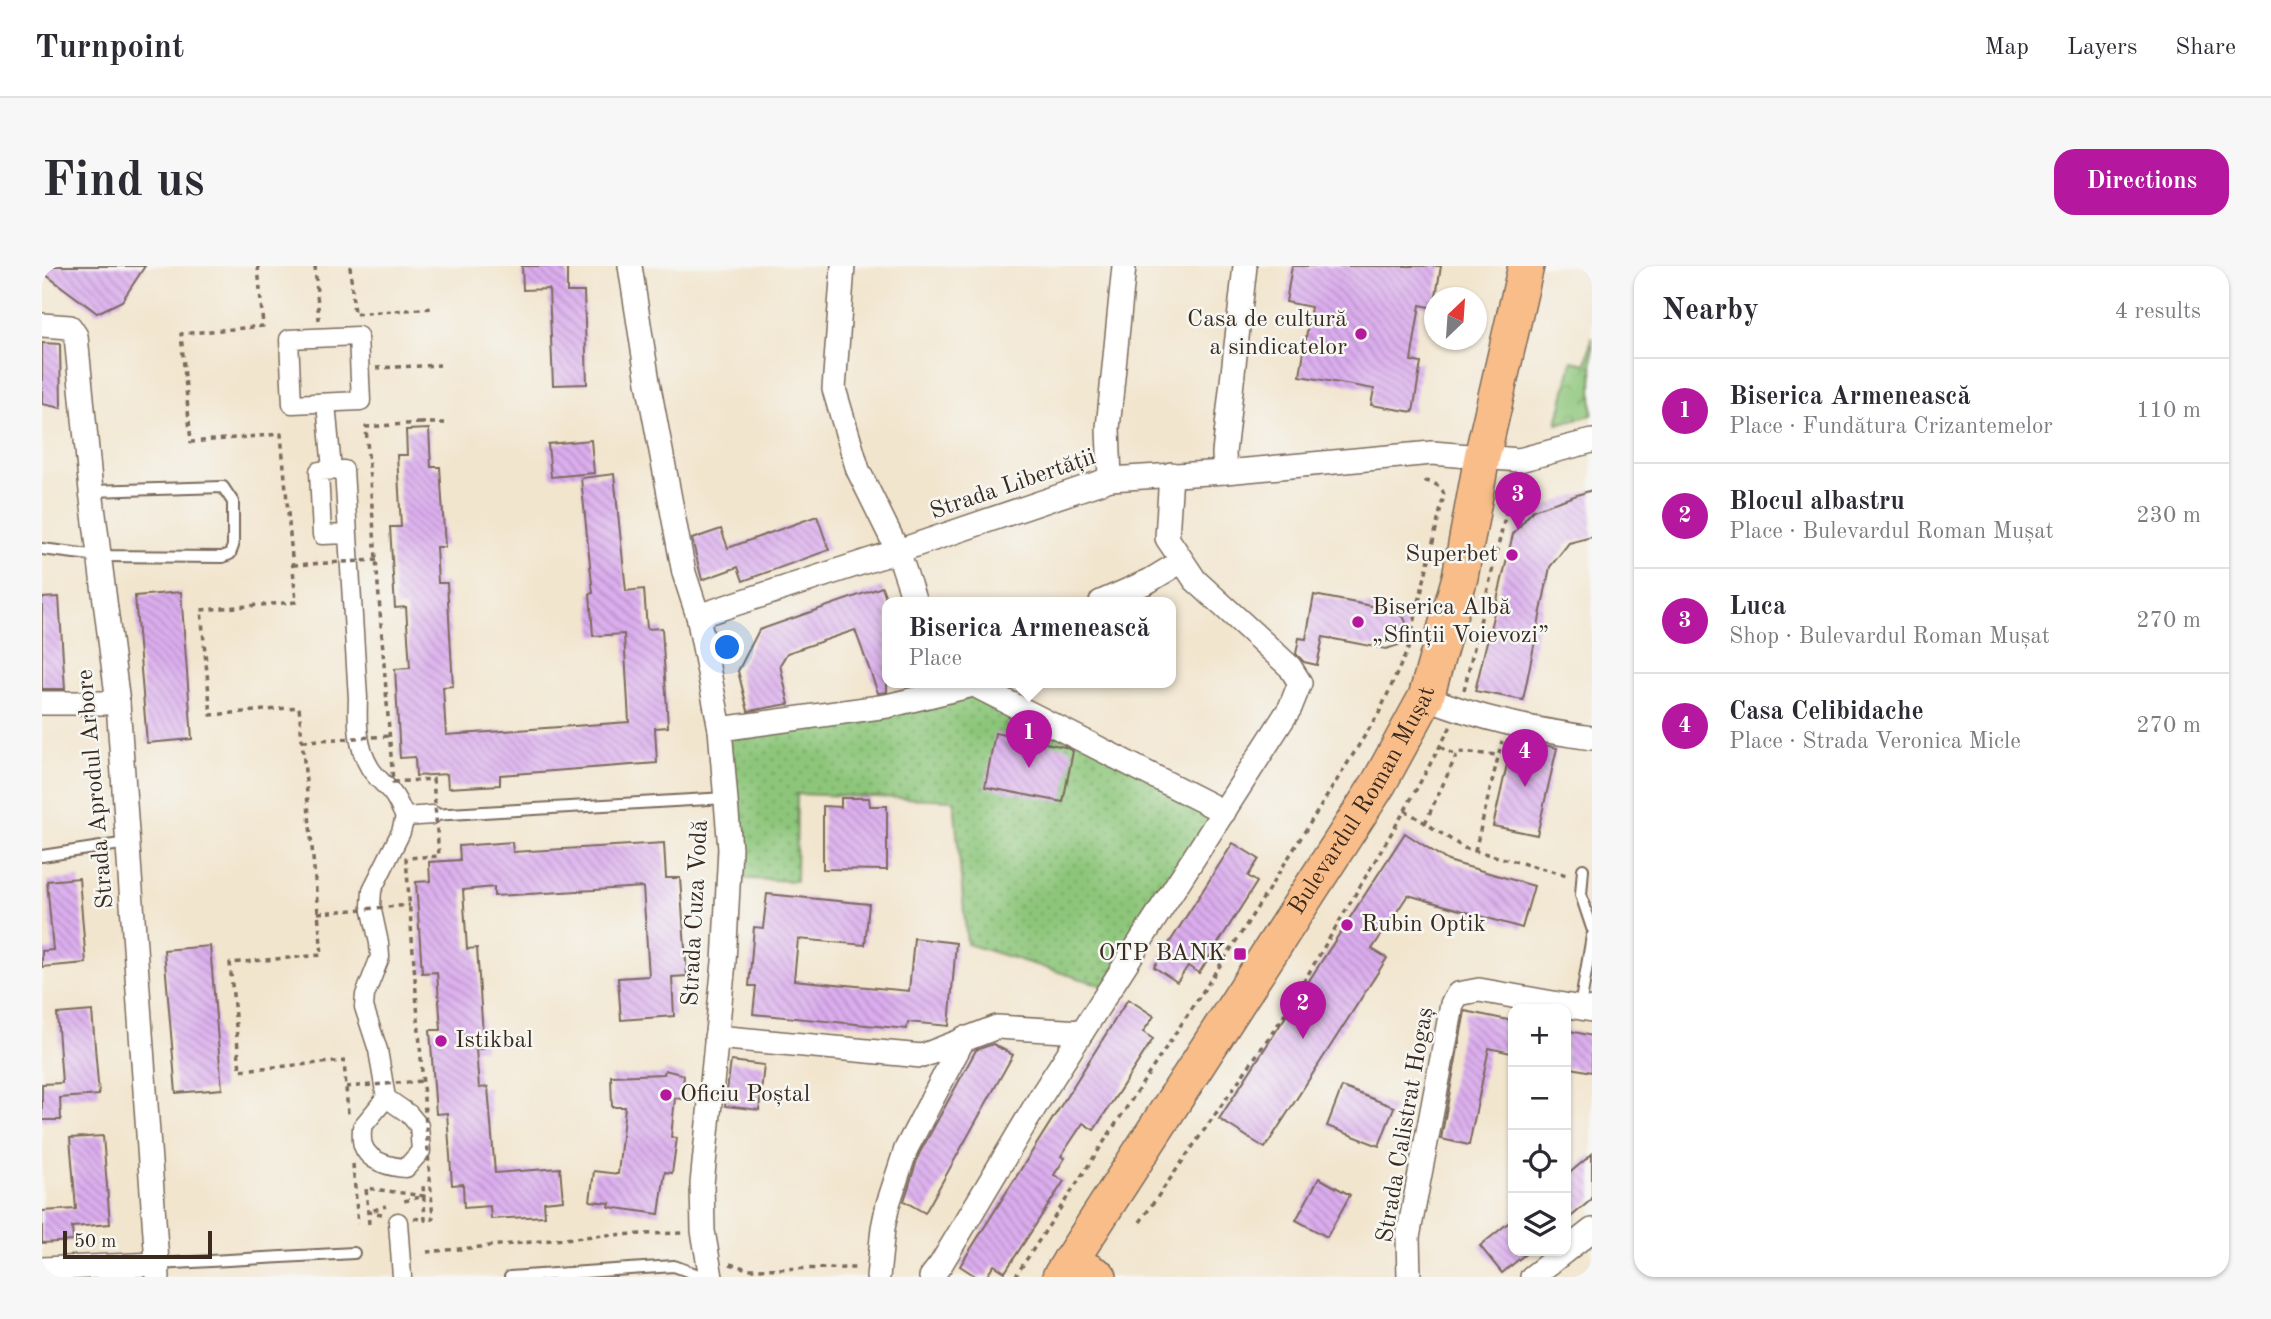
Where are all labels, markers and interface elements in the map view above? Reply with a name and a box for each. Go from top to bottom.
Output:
text: Turnpoint [35,32,184,65]
text: Map [1985,36,2029,60]
text: Layers [2067,36,2137,60]
text: Share [2175,36,2236,60]
button: Directions [2054,149,2229,215]
text: Find us [42,158,205,207]
north arrow [1424,287,1487,350]
text: Nearby [1662,296,1759,326]
text: 4 results [2115,300,2201,323]
place label: Casa de cultură a sindicatelor [1187,308,1347,360]
marker: Casa de cultură a sindicatelor [1353,326,1369,342]
text: Biserica Armenească [1729,384,1971,410]
text: 1 [1678,399,1692,422]
text: 110 m [2136,399,2201,422]
text: Place · Fundătura Crizantemelor [1729,415,2053,438]
street label: Strada Libertății [927,445,1099,525]
pin: 3 [1495,472,1541,530]
text: Blocul albastru [1729,489,1905,515]
text: 2 [1678,504,1692,527]
text: 230 m [2136,504,2201,527]
text: Place · Bulevardul Roman Mușat [1729,520,2054,543]
place label: Superbet [1405,543,1498,567]
marker: Superbet [1504,547,1520,563]
text: Luca [1729,594,1786,620]
place label: Biserica Albă „Sfinții Voievozi” [1372,596,1549,648]
popup [882,597,1176,688]
text: 3 [1678,609,1692,632]
text: 270 m [2136,609,2201,632]
marker: Biserica Albă „Sfinții Voievozi” [1350,614,1366,630]
text: Biserica Armenească [908,616,1150,642]
text: Shop · Bulevardul Roman Mușat [1729,625,2050,648]
your location [710,630,744,664]
text: Place [908,647,962,670]
street label: Strada Aprodul Arbore [74,668,118,910]
street label: Bulevardul Roman Mușat [1285,684,1440,919]
text: Casa Celibidache [1729,699,1924,725]
pin: 1 [1006,710,1052,768]
text: 4 [1678,714,1692,737]
text: 270 m [2136,714,2201,737]
pin: 4 [1502,729,1548,787]
text: Place · Strada Veronica Micle [1729,730,2021,753]
street label: Strada Cuza Vodă [679,819,713,1007]
place label: Rubin Optik [1361,913,1486,937]
marker: Rubin Optik [1339,917,1355,933]
place label: OTP BANK [1098,942,1226,966]
marker: OTP BANK [1232,946,1248,962]
pin: 2 [1280,981,1326,1039]
map controls [1508,1004,1571,1256]
button: + [1508,1004,1571,1067]
street label: Strada Calistrat Hogaș [1373,1005,1439,1245]
place label: Istikbal [455,1029,533,1053]
marker: Istikbal [433,1033,449,1049]
button: − [1508,1067,1571,1130]
place label: Oficiu Poștal [680,1083,810,1107]
marker: Oficiu Poștal [658,1087,674,1103]
button: locate [1508,1130,1571,1193]
button: layers [1508,1193,1571,1256]
scale bar [63,1228,212,1260]
text: 50 m [74,1233,116,1252]

